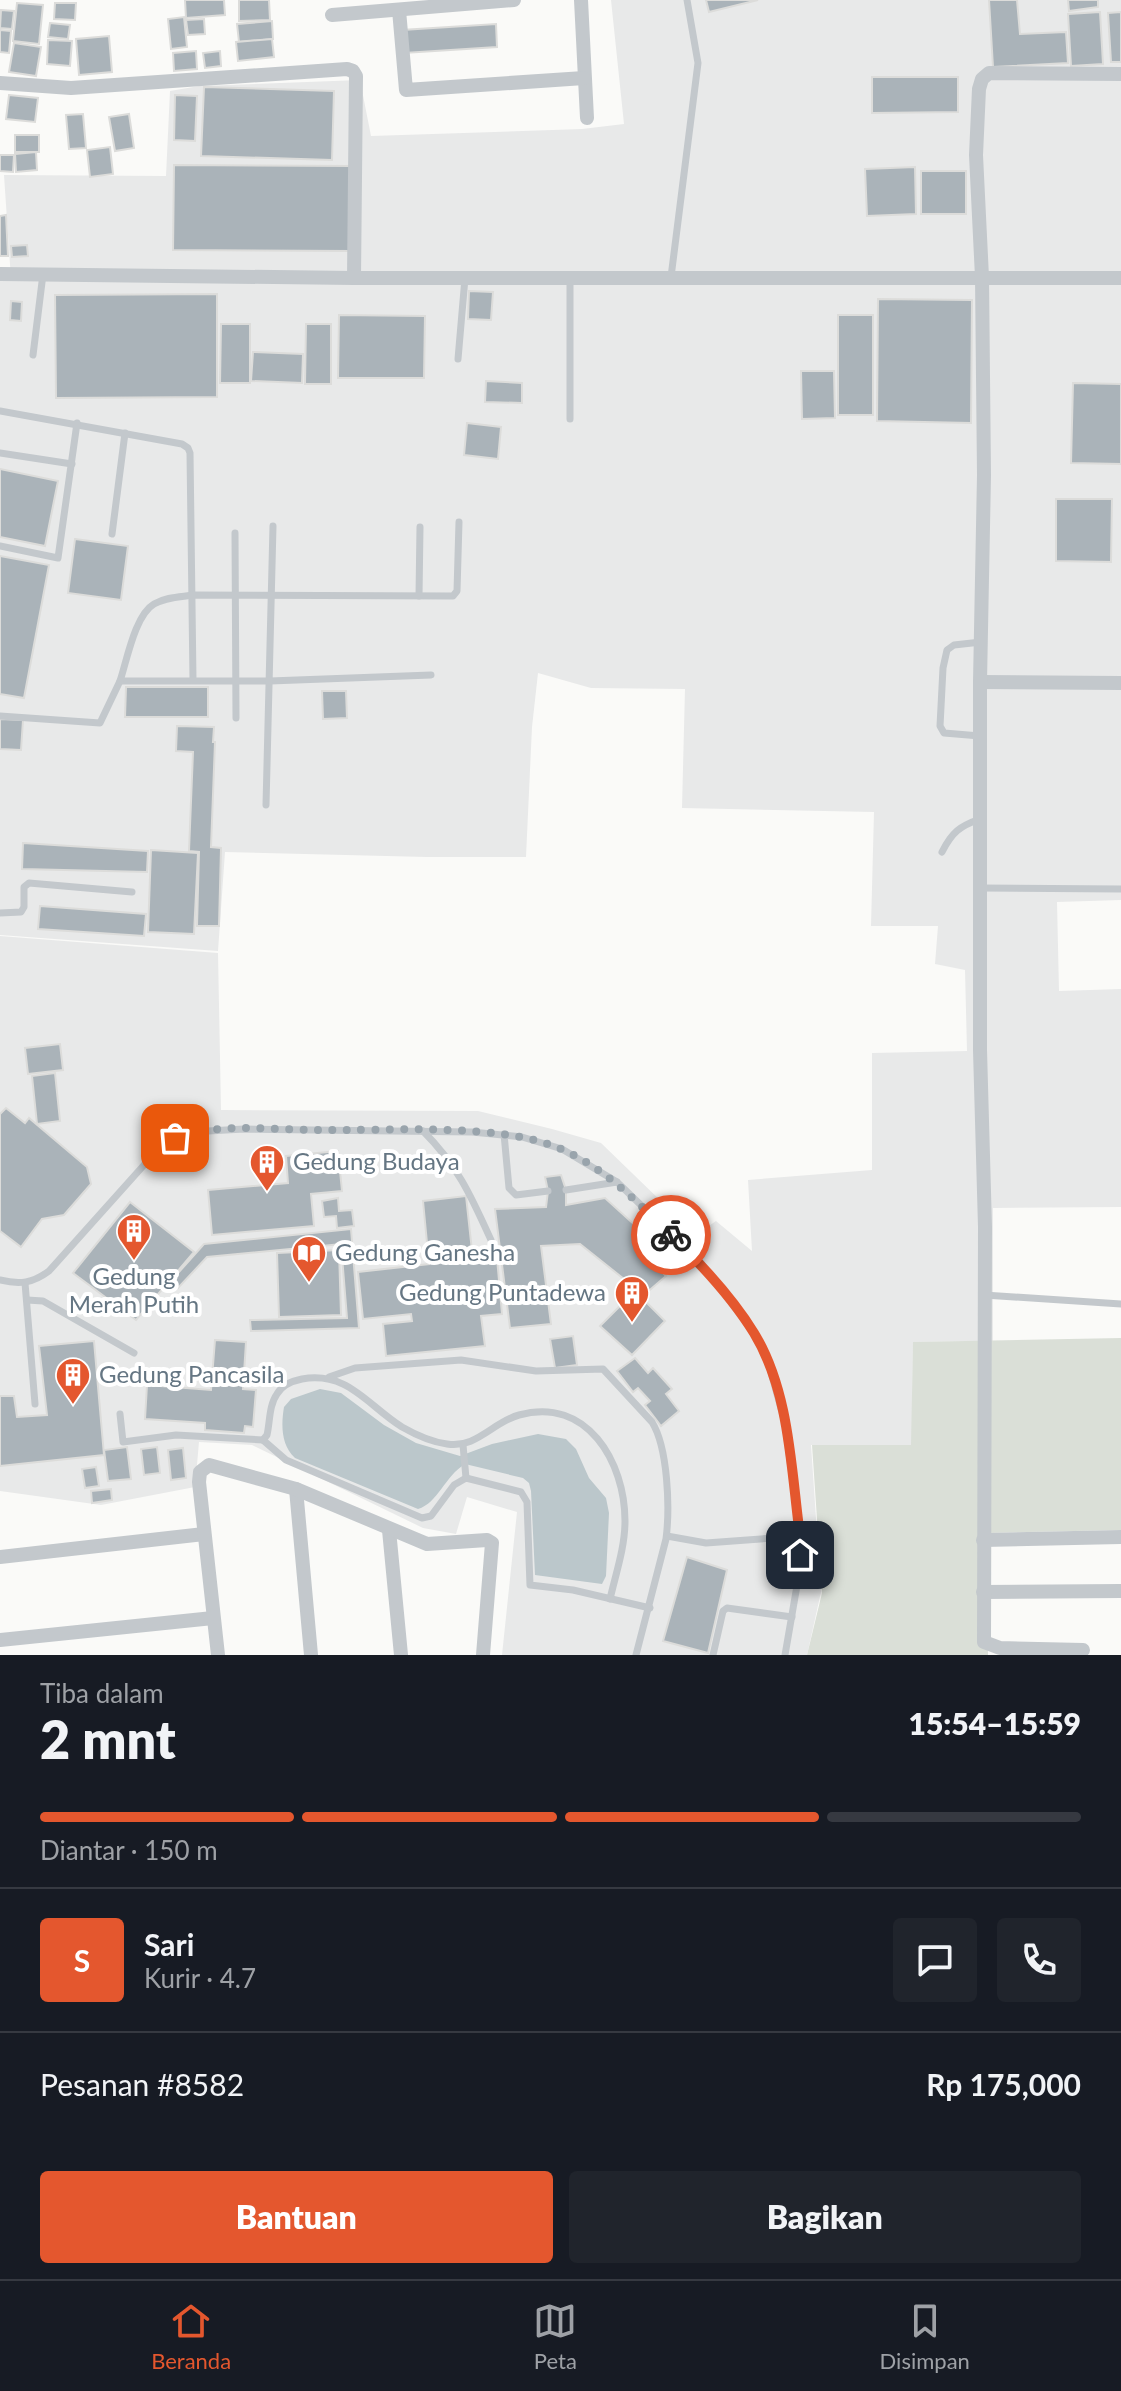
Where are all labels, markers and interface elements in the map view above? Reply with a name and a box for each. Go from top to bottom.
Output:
pin [141,1104,209,1172]
icon: bag [153,1116,197,1160]
building icon: Gedung Budaya [248,1143,286,1193]
place label: Gedung Budaya [293,1146,460,1175]
courier [631,1195,711,1275]
building icon: Gedung Merah Putih [115,1212,153,1262]
icon: bike [649,1213,693,1257]
library icon: Gedung Ganesha [290,1234,328,1284]
place label: Gedung Ganesha [335,1237,515,1266]
place label: Gedung Merah Putih [69,1261,199,1318]
building icon: Gedung Puntadewa [613,1274,651,1324]
place label: Gedung Puntadewa [399,1277,606,1306]
building icon: Gedung Pancasila [54,1356,92,1406]
place label: Gedung Pancasila [99,1359,284,1388]
pin [766,1521,834,1589]
icon: home [778,1533,822,1577]
text: Tiba dalam [40,1677,164,1709]
text: 15:54–15:59 [908,1705,1081,1741]
text: 2 mnt [40,1708,176,1770]
text: Diantar · 150 m [40,1834,218,1866]
button: chat [893,1918,977,2002]
button: phone [997,1918,1081,2002]
text: Sari [144,1926,194,1962]
text: S [74,1942,90,1978]
text: Kurir · 4.7 [144,1962,256,1994]
text: Pesanan #8582 [40,2066,244,2102]
text: Rp 175,000 [926,2066,1081,2102]
button: Bantuan [40,2171,553,2263]
button: Bagikan [569,2171,1081,2263]
tab: Beranda [151,2299,231,2374]
tab: Peta [533,2299,577,2374]
tab: Disimpan [880,2299,970,2374]

